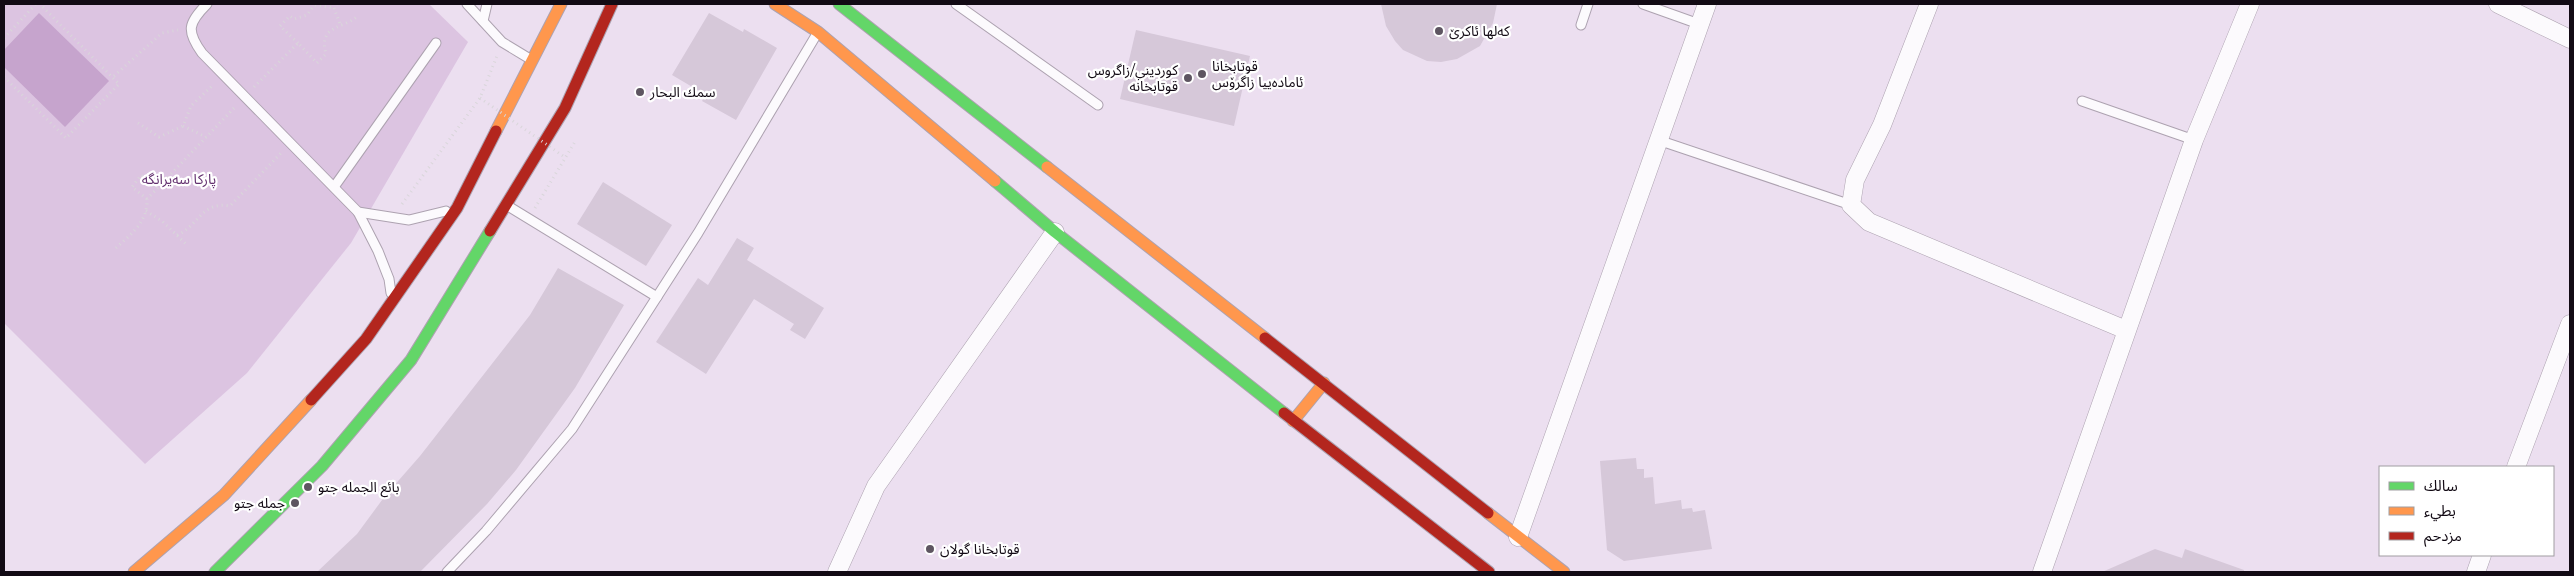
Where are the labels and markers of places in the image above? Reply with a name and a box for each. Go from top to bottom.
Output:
place label: کەلها ئاکرێ [1449,22,1510,40]
marker: کەلها ئاکرێ [1433,25,1445,37]
place label: قوتابخانا ئامادەییا زاگرۆس [1212,57,1304,91]
place label: كورديني/زاگروس قوتابخانه‌ [1088,61,1178,95]
marker: قوتابخانا ئامادەییا زاگرۆس [1196,68,1208,80]
marker: كورديني/زاگروس قوتابخانه‌ [1182,72,1194,84]
place label: سمك البحار [649,83,716,101]
marker: سمك البحار [634,86,646,98]
place label: بائع الجملە جتو [318,478,400,498]
marker: بائع الجملە جتو [302,481,314,493]
place label: جملە جتو [234,494,285,512]
marker: جملە جتو [289,497,301,509]
place label: قوتابخانا گولان [940,540,1020,558]
marker: قوتابخانا گولان [924,543,936,555]

